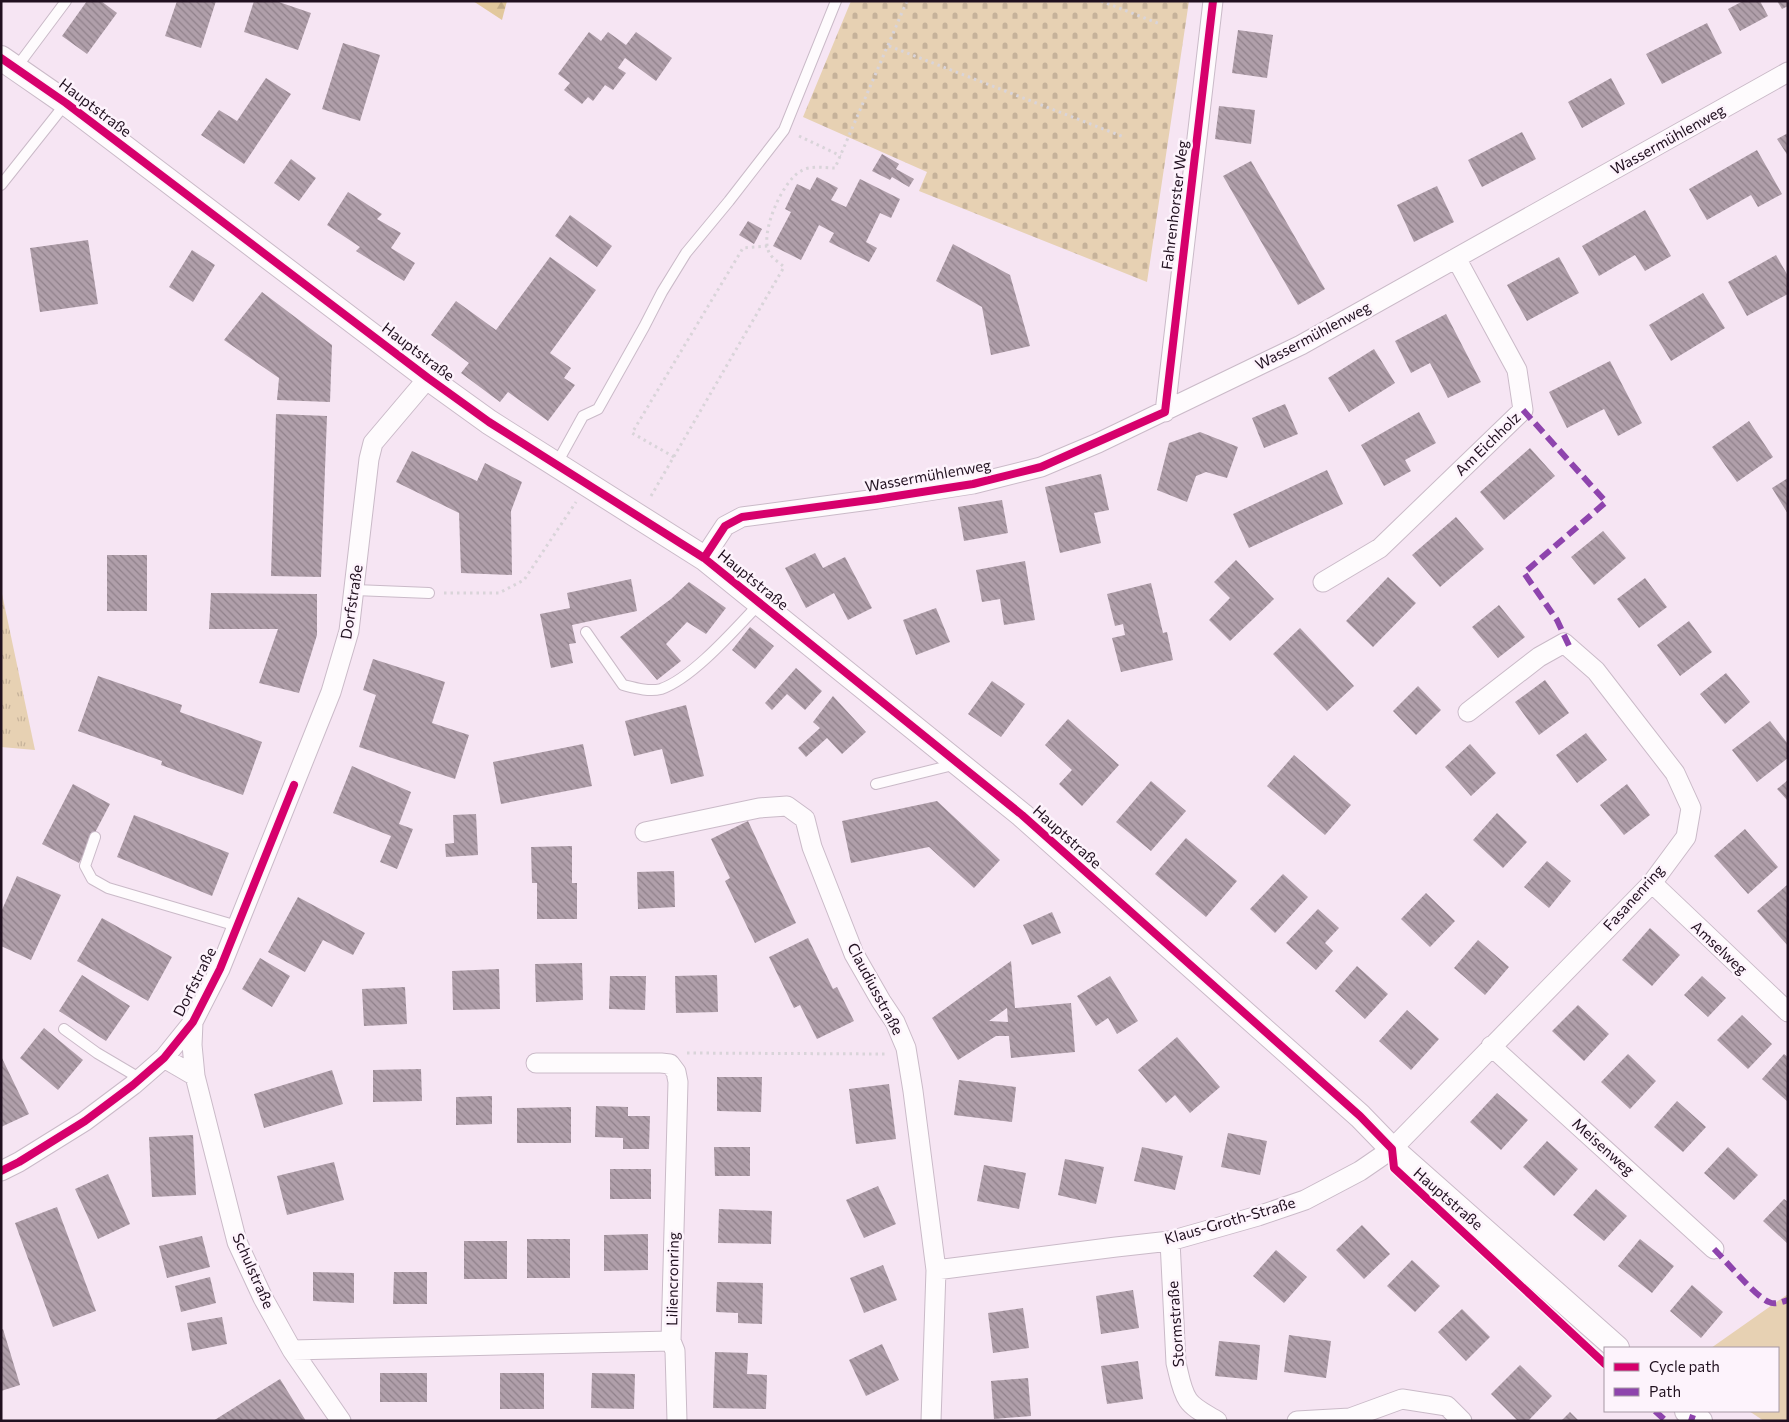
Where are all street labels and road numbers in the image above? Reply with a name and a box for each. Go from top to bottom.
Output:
street label: Hauptstraße [56,74,135,140]
street label: Wassermühlenweg [1607,100,1728,178]
street label: Fahrenhorster Weg [1157,139,1191,271]
street label: Wassermühlenweg [1252,297,1373,373]
street label: Hauptstraße [379,318,458,384]
street label: Am Eichholz [1451,408,1524,479]
street label: Wassermühlenweg [863,455,992,495]
street label: Hauptstraße [715,545,793,613]
street label: Dorfstraße [336,563,366,640]
street label: Hauptstraße [1030,801,1106,872]
street label: Fasanenring [1599,861,1668,934]
street label: Amselweg [1688,917,1751,978]
street label: Claudiusstraße [844,939,908,1038]
street label: Dorfstraße [169,944,219,1019]
street label: Meisenweg [1569,1114,1638,1179]
street label: Hauptstraße [1410,1163,1487,1233]
street label: Klaus-Groth-Straße [1162,1193,1297,1247]
street label: Schulstraße [229,1230,279,1311]
street label: Liliencronring [662,1232,682,1326]
street label: Stormstraße [1163,1280,1187,1368]

